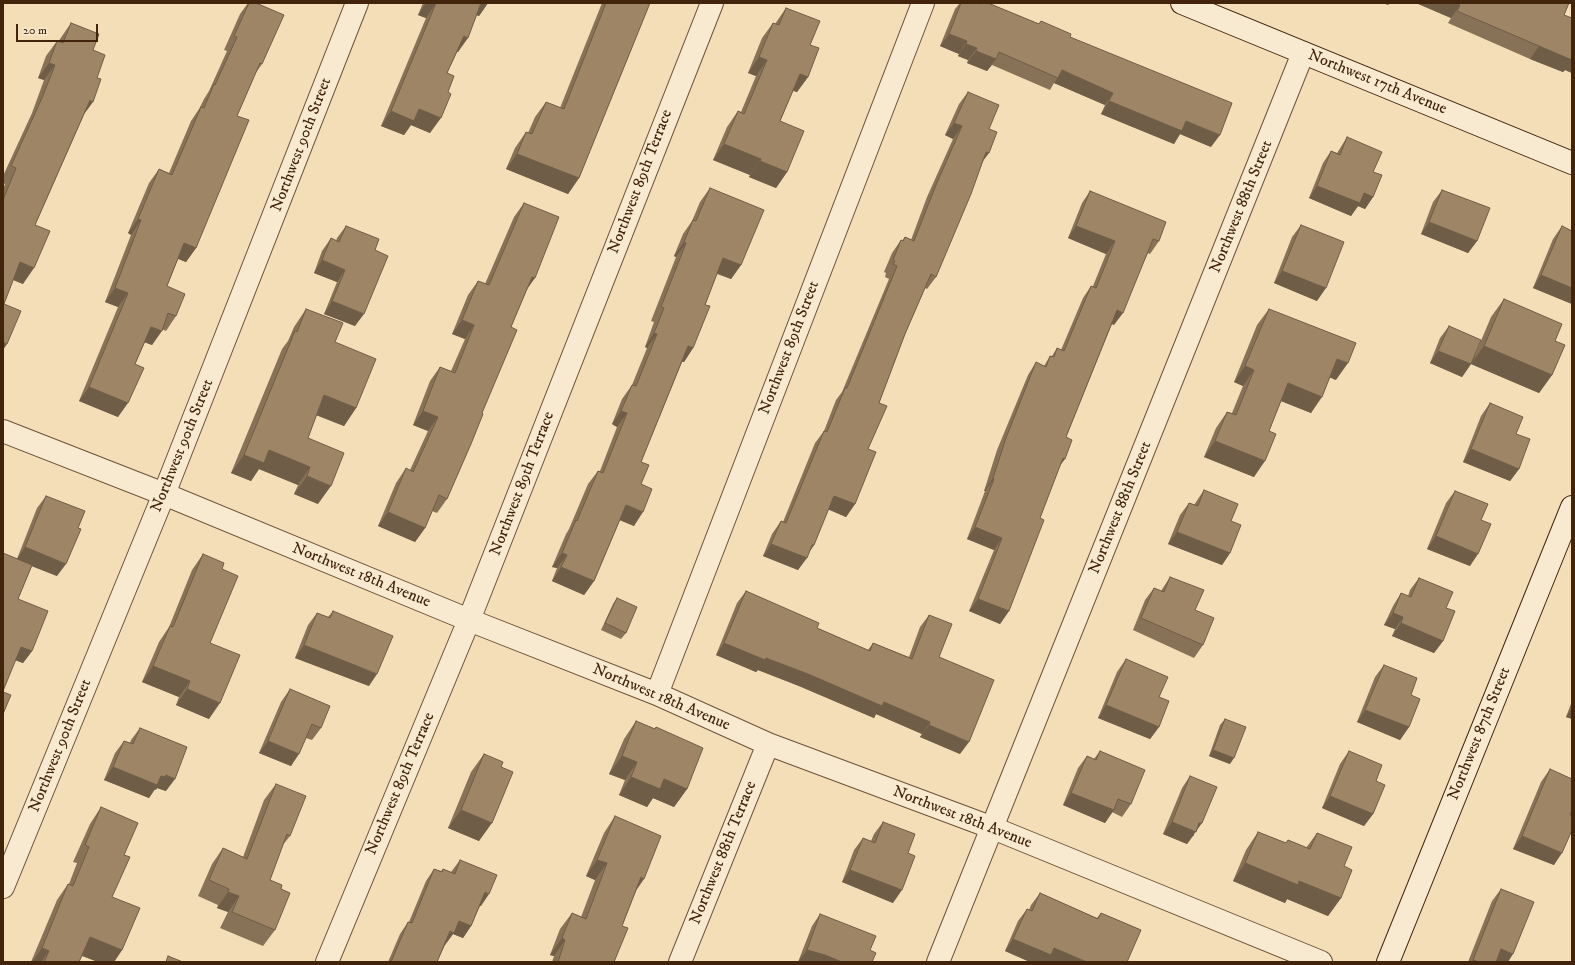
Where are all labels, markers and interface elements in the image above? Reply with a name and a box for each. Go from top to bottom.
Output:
scale bar [18,16,100,42]
text: 20 m [23,23,47,38]
street label: Northwest 17th Avenue [1305,46,1449,120]
street label: Northwest 90th Street [268,75,336,215]
street label: Northwest 89th Terrace [605,107,677,257]
street label: Northwest 88th Street [1207,138,1277,276]
street label: Northwest 89th Street [756,279,824,417]
street label: Northwest 90th Street [147,377,219,515]
street label: Northwest 89th Terrace [487,409,559,559]
street label: Northwest 88th Street [1086,439,1156,577]
street label: Northwest 18th Avenue [289,539,433,613]
street label: Northwest 18th Avenue [589,660,733,736]
street label: Northwest 87th Street [1445,665,1515,803]
street label: Northwest 90th Street [25,677,97,815]
street label: Northwest 89th Terrace [362,710,440,858]
street label: Northwest 88th Terrace [686,779,762,927]
street label: Northwest 18th Avenue [890,783,1034,853]

